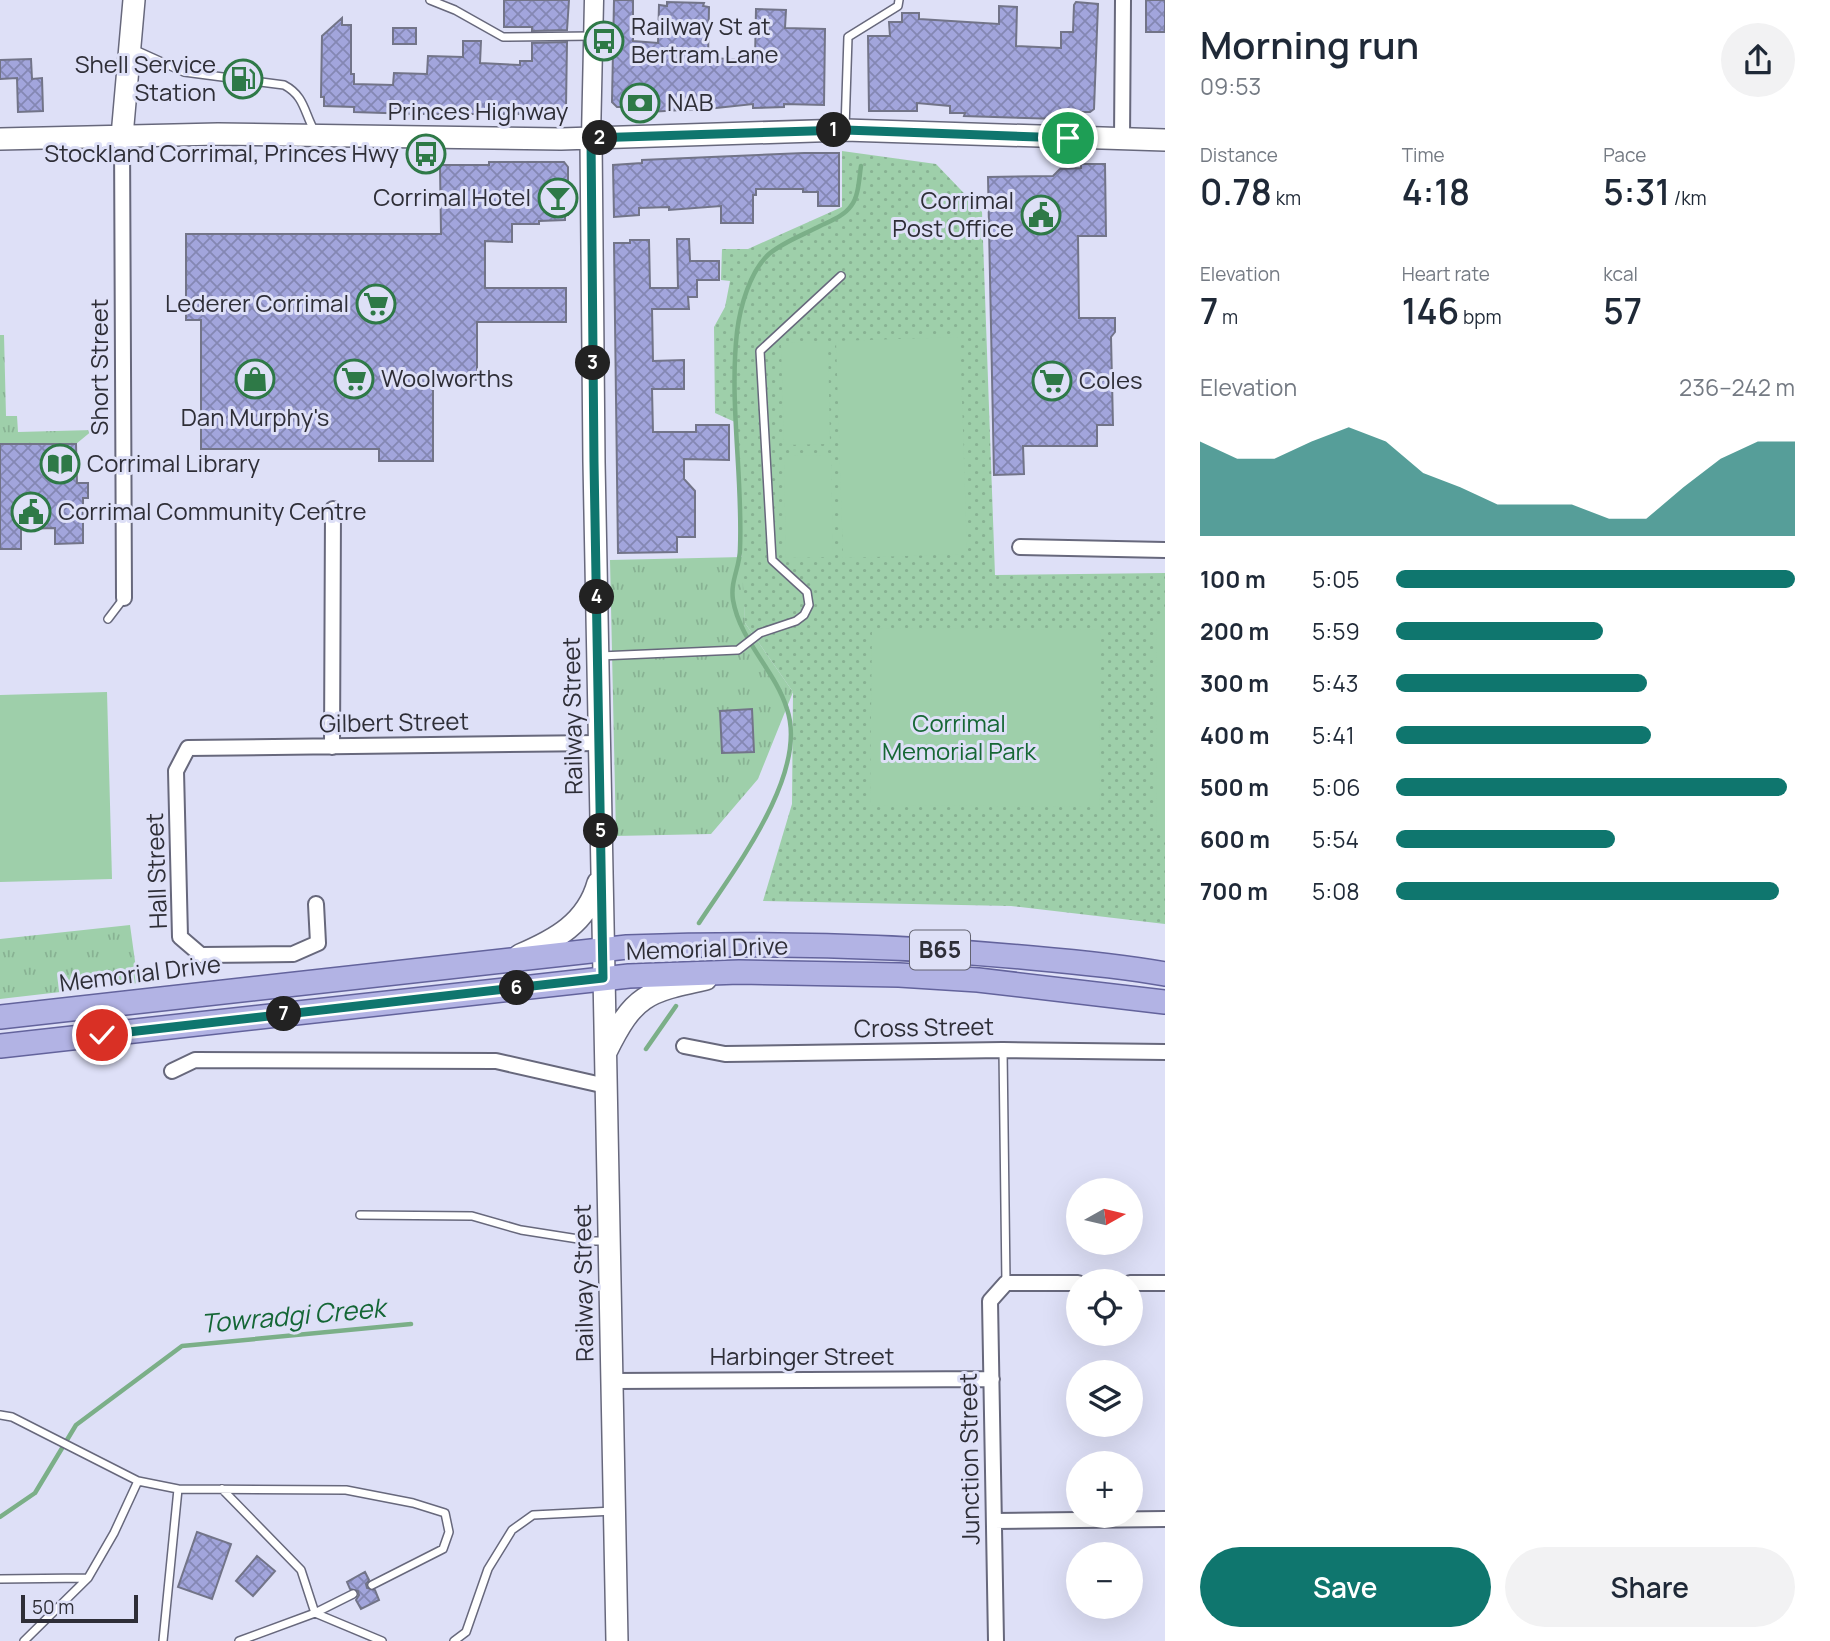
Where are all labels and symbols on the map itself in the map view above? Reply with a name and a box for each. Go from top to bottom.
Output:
place label: Railway St at Bertram Lane [631,9,778,70]
bus stop icon: Railway St at Bertram Lane [583,20,625,62]
place label: Shell Service Station [75,47,216,108]
fuel station icon: Shell Service Station [222,58,264,100]
bank icon: NAB [619,82,661,124]
place label: NAB [667,85,713,118]
street label: Princes Highway [388,94,569,127]
pin [1038,108,1098,168]
pin: 1 [816,113,852,148]
pin: 2 [582,120,618,156]
bus stop icon: Stockland Corrimal, Princes Hwy [405,133,447,175]
place label: Stockland Corrimal, Princes Hwy [44,136,399,169]
bar icon: Corrimal Hotel [537,177,579,219]
place label: Corrimal Hotel [373,180,531,213]
place label: Corrimal Post Office [892,183,1014,244]
public building icon: Corrimal Post Office [1020,194,1062,236]
supermarket icon: Lederer Corrimal [355,283,397,325]
place label: Lederer Corrimal [165,286,349,319]
street label: Short Street [82,299,115,435]
pin: 3 [576,346,610,380]
shop icon: Dan Murphy's [234,358,276,400]
supermarket icon: Woolworths [333,358,375,400]
supermarket icon: Coles [1031,360,1073,402]
place label: Woolworths [381,361,513,394]
place label: Coles [1079,363,1143,396]
place label: Dan Murphy's [181,400,329,433]
library icon: Corrimal Library [39,443,81,485]
place label: Corrimal Library [87,446,260,479]
public building icon: Corrimal Community Centre [10,491,52,533]
place label: Corrimal Community Centre [58,494,366,527]
pin: 4 [580,580,614,614]
street label: Railway Street [554,637,589,795]
street label: Gilbert Street [319,704,469,739]
park label: Corrimal Memorial Park [882,706,1037,767]
street label: Hall Street [137,812,174,930]
pin: 5 [584,814,618,848]
street label: Memorial Drive [625,928,789,967]
road number: B65 [910,931,970,970]
street label: Memorial Drive [57,946,222,999]
pin: 6 [500,970,534,1006]
pin: 7 [266,996,302,1032]
pin [72,1005,132,1065]
street label: Cross Street [854,1009,994,1044]
north arrow [1066,1178,1143,1255]
street label: Railway Street [565,1204,600,1362]
water label: Towradgi Creek [199,1289,391,1341]
street label: Harbinger Street [710,1339,894,1372]
street label: Junction Street [951,1373,986,1545]
scale bar [21,1592,138,1624]

